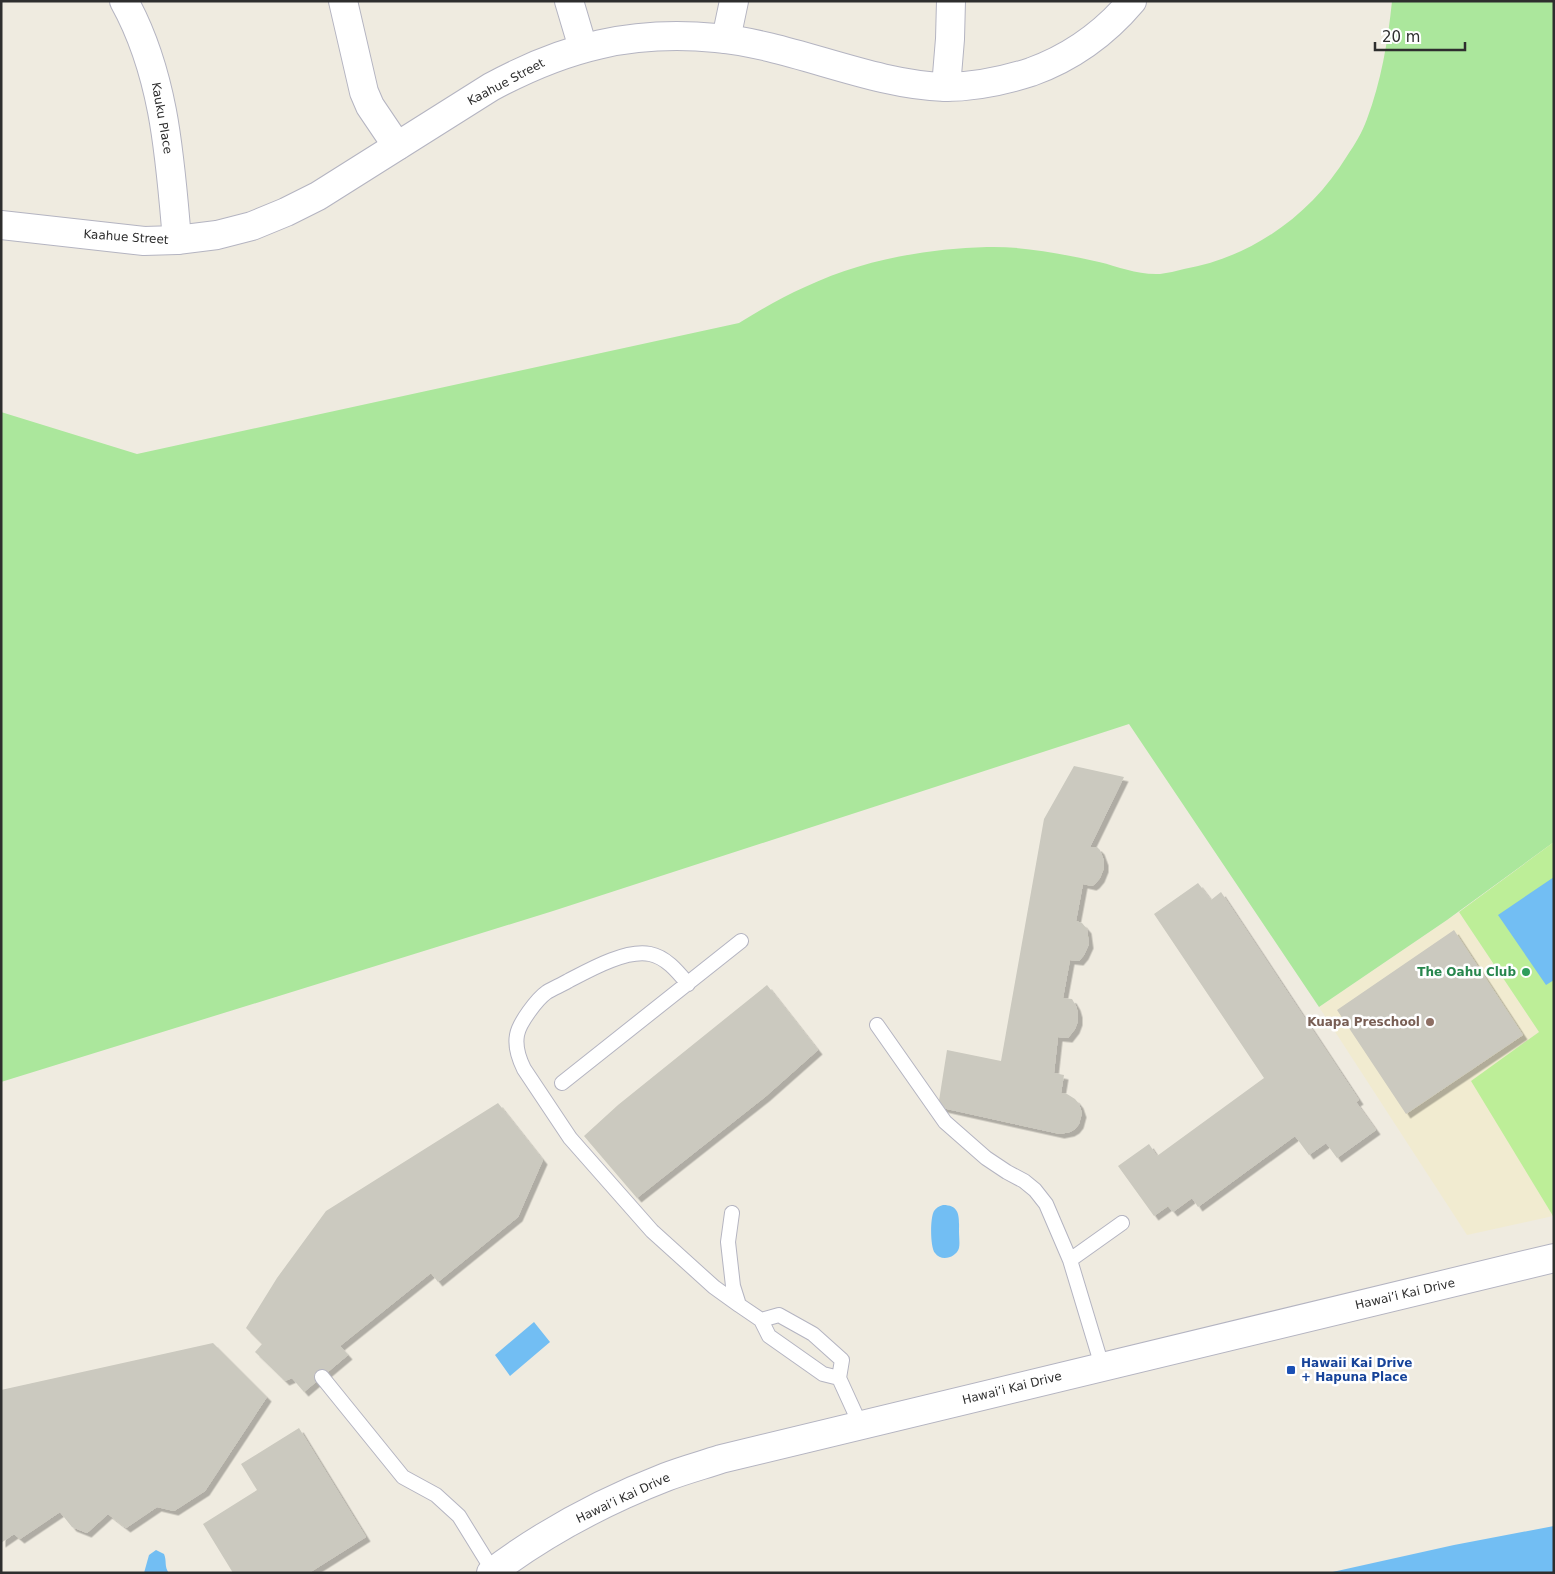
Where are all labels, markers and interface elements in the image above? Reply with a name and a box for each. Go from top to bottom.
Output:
scale bar [1375,20,1465,52]
text: 20 m [1382,28,1420,46]
street label: Kaahue Street [465,56,547,108]
street label: Kauku Place [149,81,175,155]
street label: Kaahue Street [83,227,169,247]
place label: The Oahu Club [1417,965,1516,979]
marker: The Oahu Club [1520,966,1532,978]
place label: Kuapa Preschool [1307,1015,1420,1029]
marker: Kuapa Preschool [1424,1016,1436,1028]
street label: Hawai’i Kai Drive [1354,1276,1456,1312]
place label: Hawaii Kai Drive + Hapuna Place [1301,1356,1412,1384]
marker: Hawaii Kai Drive + Hapuna Place [1285,1364,1297,1376]
street label: Hawai’i Kai Drive [961,1369,1063,1407]
street label: Hawai’i Kai Drive [574,1470,672,1526]

